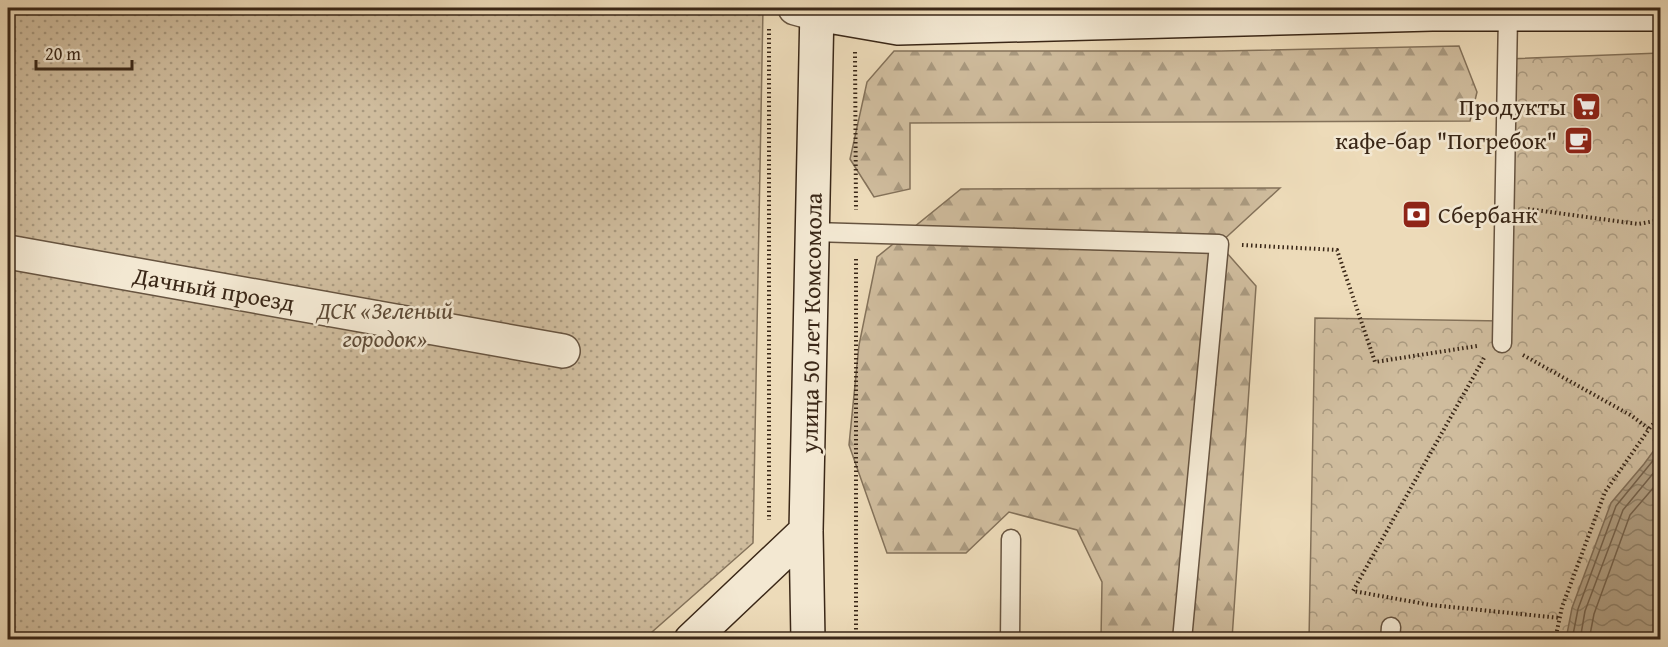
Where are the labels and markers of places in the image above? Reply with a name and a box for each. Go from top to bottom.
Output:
place label: Продукты [1459,89,1566,124]
supermarket icon: Продукты [1571,90,1603,122]
place label: кафе-бар "Погребок" [1335,123,1557,158]
cafe icon: кафе-бар "Погребок" [1562,124,1594,156]
place label: Сбербанк [1438,197,1538,232]
bank icon: Сбербанк [1401,198,1433,230]

